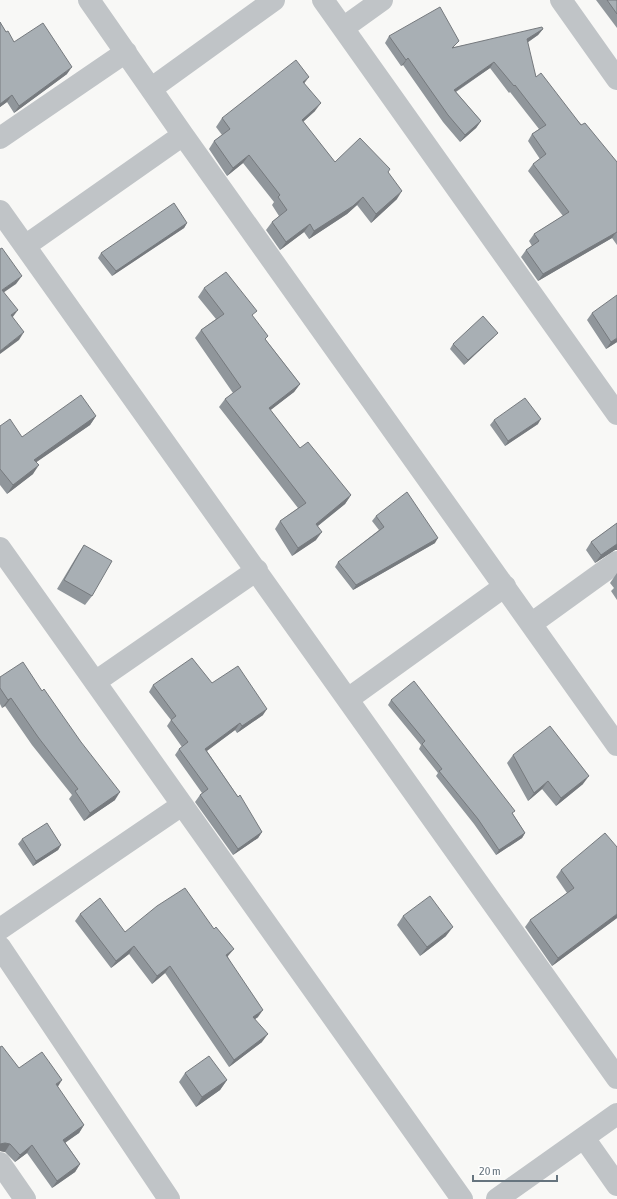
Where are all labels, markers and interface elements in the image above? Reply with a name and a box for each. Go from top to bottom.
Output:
scale bar [473,1157,557,1183]
text: 20 m [479,1164,501,1178]

